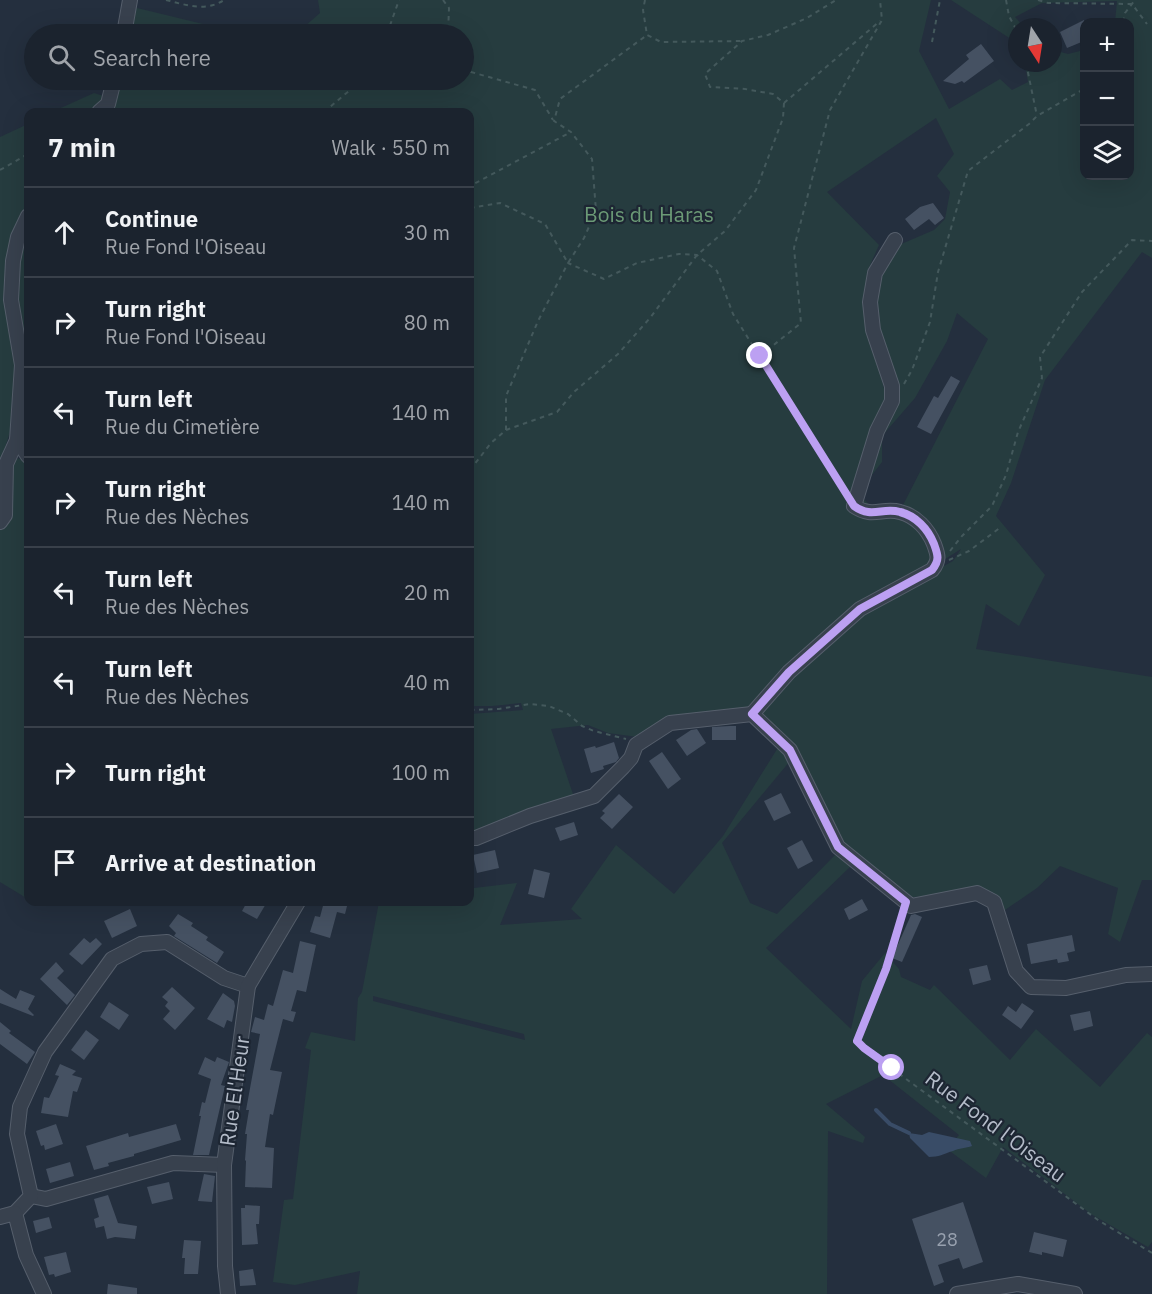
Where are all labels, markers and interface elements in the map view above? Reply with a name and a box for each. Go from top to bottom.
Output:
north arrow [1008,18,1062,72]
map controls [1080,18,1134,180]
button: + [1080,18,1134,72]
search box [24,24,474,90]
icon: search [45,41,78,74]
text: Search here [93,43,211,72]
button: − [1080,72,1134,126]
button: layers [1080,126,1134,180]
text: 7 min [48,130,116,164]
text: Walk · 550 m [332,134,450,161]
park label: Bois du Haras [584,200,714,228]
text: Continue [105,204,198,233]
icon: ahead [48,216,81,249]
text: 30 m [404,219,450,246]
text: Rue Fond l'Oiseau [105,233,266,260]
text: Turn right [105,294,206,323]
icon: right [48,306,81,339]
text: 80 m [404,309,450,336]
text: Rue Fond l'Oiseau [105,323,266,350]
route end [746,342,772,368]
text: Turn left [105,384,193,413]
icon: left [48,396,81,429]
text: 140 m [392,399,450,426]
text: Rue du Cimetière [105,413,260,440]
text: Turn right [105,474,206,503]
icon: right [48,486,81,519]
text: 140 m [392,489,450,516]
text: Rue des Nèches [105,503,249,530]
text: Turn left [105,564,193,593]
icon: left [48,576,81,609]
text: 20 m [404,579,450,606]
text: Rue des Nèches [105,593,249,620]
text: Turn left [105,654,193,683]
icon: left [48,666,81,699]
text: 40 m [404,669,450,696]
text: Rue des Nèches [105,683,249,710]
icon: right [48,756,81,789]
text: Turn right [105,758,206,787]
text: 100 m [392,759,450,786]
icon: arrive [48,846,81,879]
text: Arrive at destination [105,848,316,877]
street label: Rue El'Heur [212,1034,256,1148]
route start [878,1054,904,1080]
street label: Rue Fond l'Oiseau [920,1064,1072,1188]
house number: 28 [936,1228,958,1251]

